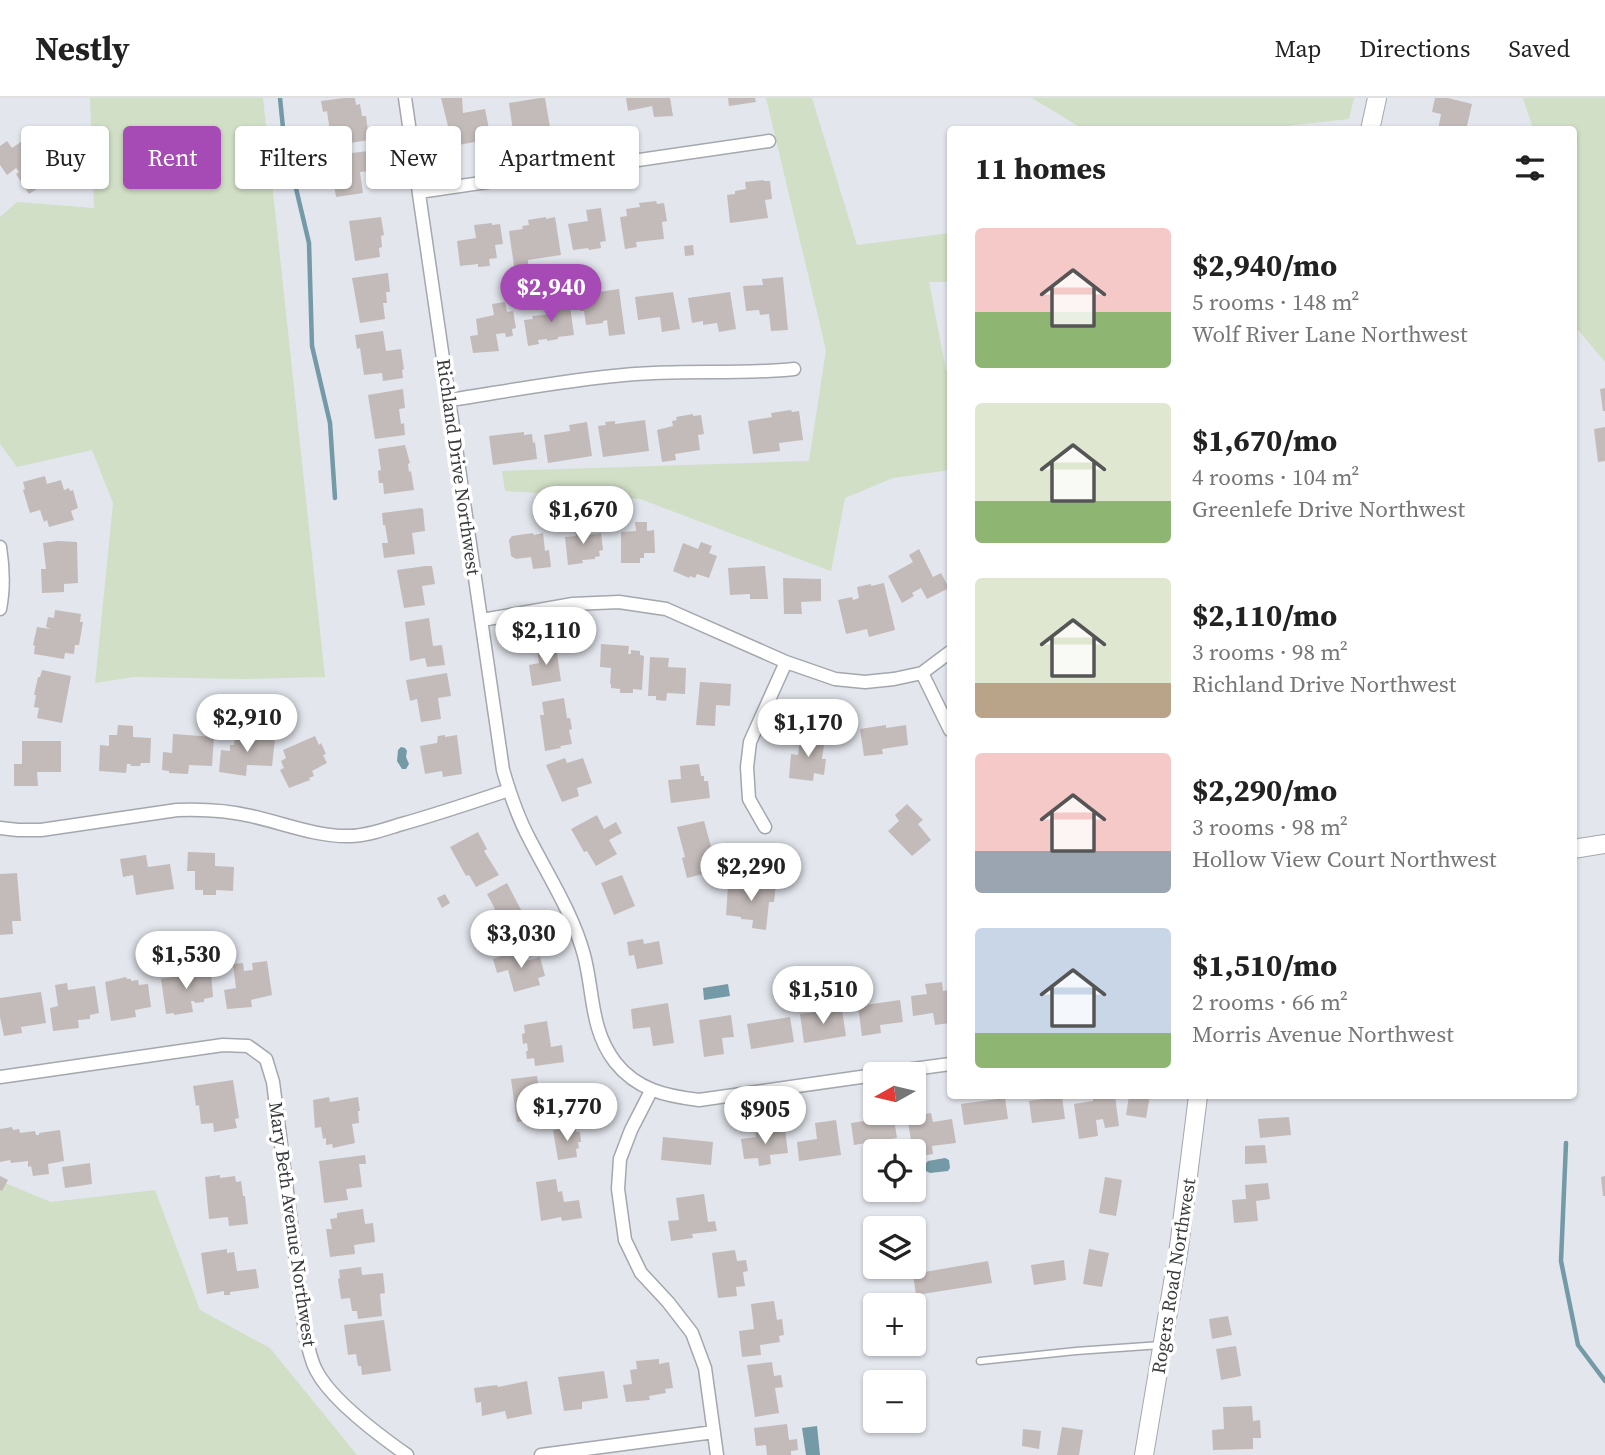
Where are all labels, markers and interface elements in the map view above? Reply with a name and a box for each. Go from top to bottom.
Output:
text: Nestly [35,26,130,71]
text: Map [1274,32,1321,65]
text: Directions [1359,32,1470,65]
text: Saved [1508,32,1570,65]
chip: Buy [21,126,109,189]
chip: Rent [123,126,221,189]
chip: Filters [235,126,352,189]
chip: New [366,126,461,189]
chip: Apartment [475,126,639,189]
text: 11 homes [975,148,1106,189]
icon: filters [1511,149,1549,187]
text: $2,940/mo [1192,245,1337,286]
icon: home [1031,256,1115,340]
pin: $2,940 [494,264,608,324]
text: $2,940 [516,271,586,303]
text: 5 rooms · 148 m² [1192,286,1359,318]
text: Wolf River Lane Northwest [1192,318,1467,350]
street label: Richland Drive Northwest [431,357,487,578]
text: $1,670/mo [1192,420,1337,461]
icon: home [1031,431,1115,515]
text: 4 rooms · 104 m² [1192,461,1359,493]
pin: $1,670 [526,486,640,546]
text: $1,670 [548,493,618,525]
text: Greenlefe Drive Northwest [1192,493,1465,525]
text: $2,110/mo [1192,595,1337,636]
icon: home [1031,606,1115,690]
pin: $2,110 [489,608,603,667]
text: $2,110 [511,614,581,646]
text: 3 rooms · 98 m² [1192,636,1348,668]
text: Richland Drive Northwest [1192,668,1456,700]
pin: $2,910 [190,694,304,754]
pin: $1,170 [751,700,865,759]
text: $2,910 [212,701,282,733]
text: $1,170 [773,706,843,738]
text: $2,290/mo [1192,770,1337,811]
icon: home [1031,781,1115,865]
text: 3 rooms · 98 m² [1192,811,1348,843]
text: Hollow View Court Northwest [1192,843,1496,875]
pin: $2,290 [694,844,808,903]
text: $2,290 [716,850,786,882]
pin: $3,030 [464,910,578,970]
text: $3,030 [486,917,556,949]
pin: $1,530 [129,932,243,991]
text: $1,530 [151,938,221,970]
text: $1,510/mo [1192,945,1337,986]
icon: home [1031,956,1115,1040]
pin: $1,510 [766,967,880,1026]
text: $1,510 [788,973,858,1005]
text: 2 rooms · 66 m² [1192,986,1348,1018]
text: Morris Avenue Northwest [1192,1018,1454,1050]
north arrow [863,1062,926,1125]
map controls [863,1062,926,1433]
pin: $1,770 [510,1084,624,1143]
pin: $905 [724,1086,806,1146]
text: $1,770 [532,1090,602,1122]
text: $905 [740,1093,790,1125]
street label: Mary Beth Avenue Northwest [263,1100,323,1349]
button: locate [863,1139,926,1202]
street label: Rogers Road Northwest [1145,1175,1201,1376]
button: layers [863,1216,926,1279]
button: + [863,1293,926,1356]
button: − [863,1370,926,1433]

